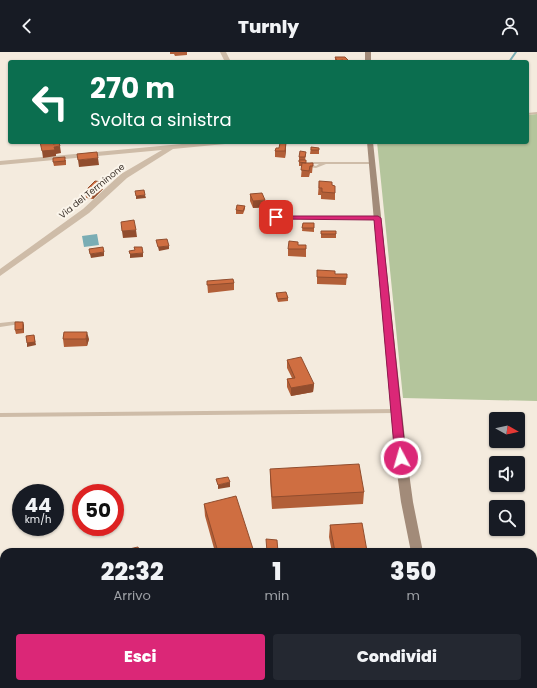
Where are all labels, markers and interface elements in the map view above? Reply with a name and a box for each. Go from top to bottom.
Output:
text: Turnly [238,14,299,39]
icon: back [16,15,38,37]
icon: person [499,15,521,37]
text: 270 m [90,69,175,108]
icon: left [24,76,76,128]
text: Svolta a sinistra [90,107,232,132]
street label: Via del Terminone [57,161,128,221]
pin [259,200,293,234]
icon: arrive [265,206,287,228]
north arrow [489,412,525,448]
map controls [489,412,525,536]
position arrow [380,437,422,479]
button: sound [489,456,525,492]
speed limit sign: 50 [72,484,124,536]
text: 44 [24,491,52,519]
button: search [489,500,525,536]
text: km/h [25,512,51,527]
text: 22:32 [101,555,164,588]
text: 1 [272,555,282,588]
text: 350 [390,555,436,588]
text: Arrivo [114,586,151,605]
text: min [264,586,289,605]
text: m [406,586,420,605]
button: Esci [16,634,265,680]
button: Condividi [273,634,521,680]

